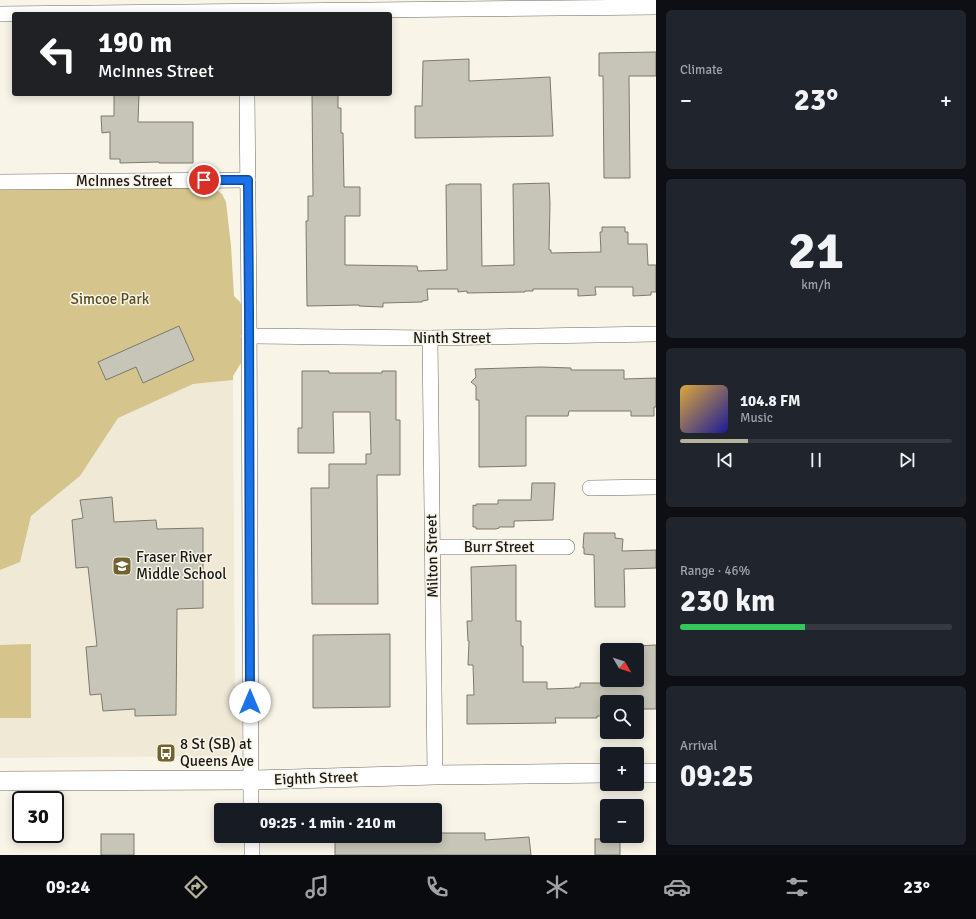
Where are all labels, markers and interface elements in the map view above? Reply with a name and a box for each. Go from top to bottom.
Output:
text: 190 m [98,26,172,60]
icon: left [32,28,84,80]
text: McInnes Street [98,60,214,82]
text: Climate [680,62,723,78]
text: 23° [794,82,838,119]
text: − [680,87,692,114]
text: + [940,87,952,114]
pin [187,163,221,197]
icon: arrive [193,169,215,191]
street label: McInnes Street [76,172,172,190]
text: 21 [788,219,844,283]
text: km/h [801,277,831,293]
park label: Simcoe Park [71,290,150,308]
street label: Ninth Street [413,329,491,347]
text: 104.8 FM [740,392,801,410]
text: Music [740,410,773,426]
icon: previous [714,449,736,471]
icon: pause [805,449,827,471]
icon: next [896,449,918,471]
street label: Milton Street [422,514,442,598]
street label: Burr Street [464,538,534,556]
place label: Fraser River Middle School [136,548,227,583]
school or university icon: Fraser River Middle School [111,555,133,577]
text: Range · 46% [680,563,750,579]
text: 230 km [680,583,775,620]
north arrow [600,643,644,687]
map controls [600,643,644,843]
position arrow [229,681,271,723]
button: search [600,695,644,739]
place label: 8 St (SB) at Queens Ave [180,735,254,770]
text: Arrival [680,738,717,754]
bus stop icon: 8 St (SB) at Queens Ave [155,742,177,764]
button: + [600,747,644,791]
text: 09:25 [680,758,754,795]
street label: Eighth Street [273,768,359,788]
speed limit sign: 30 [12,791,64,843]
button: − [600,799,644,843]
text: 09:25 · 1 min · 210 m [260,814,396,832]
icon: directions [182,873,210,901]
icon: music [303,873,331,901]
icon: phone [423,873,451,901]
icon: climate [543,873,571,901]
icon: car [663,873,691,901]
icon: filters [783,873,811,901]
text: 09:24 [46,876,90,898]
text: 23° [903,876,930,898]

